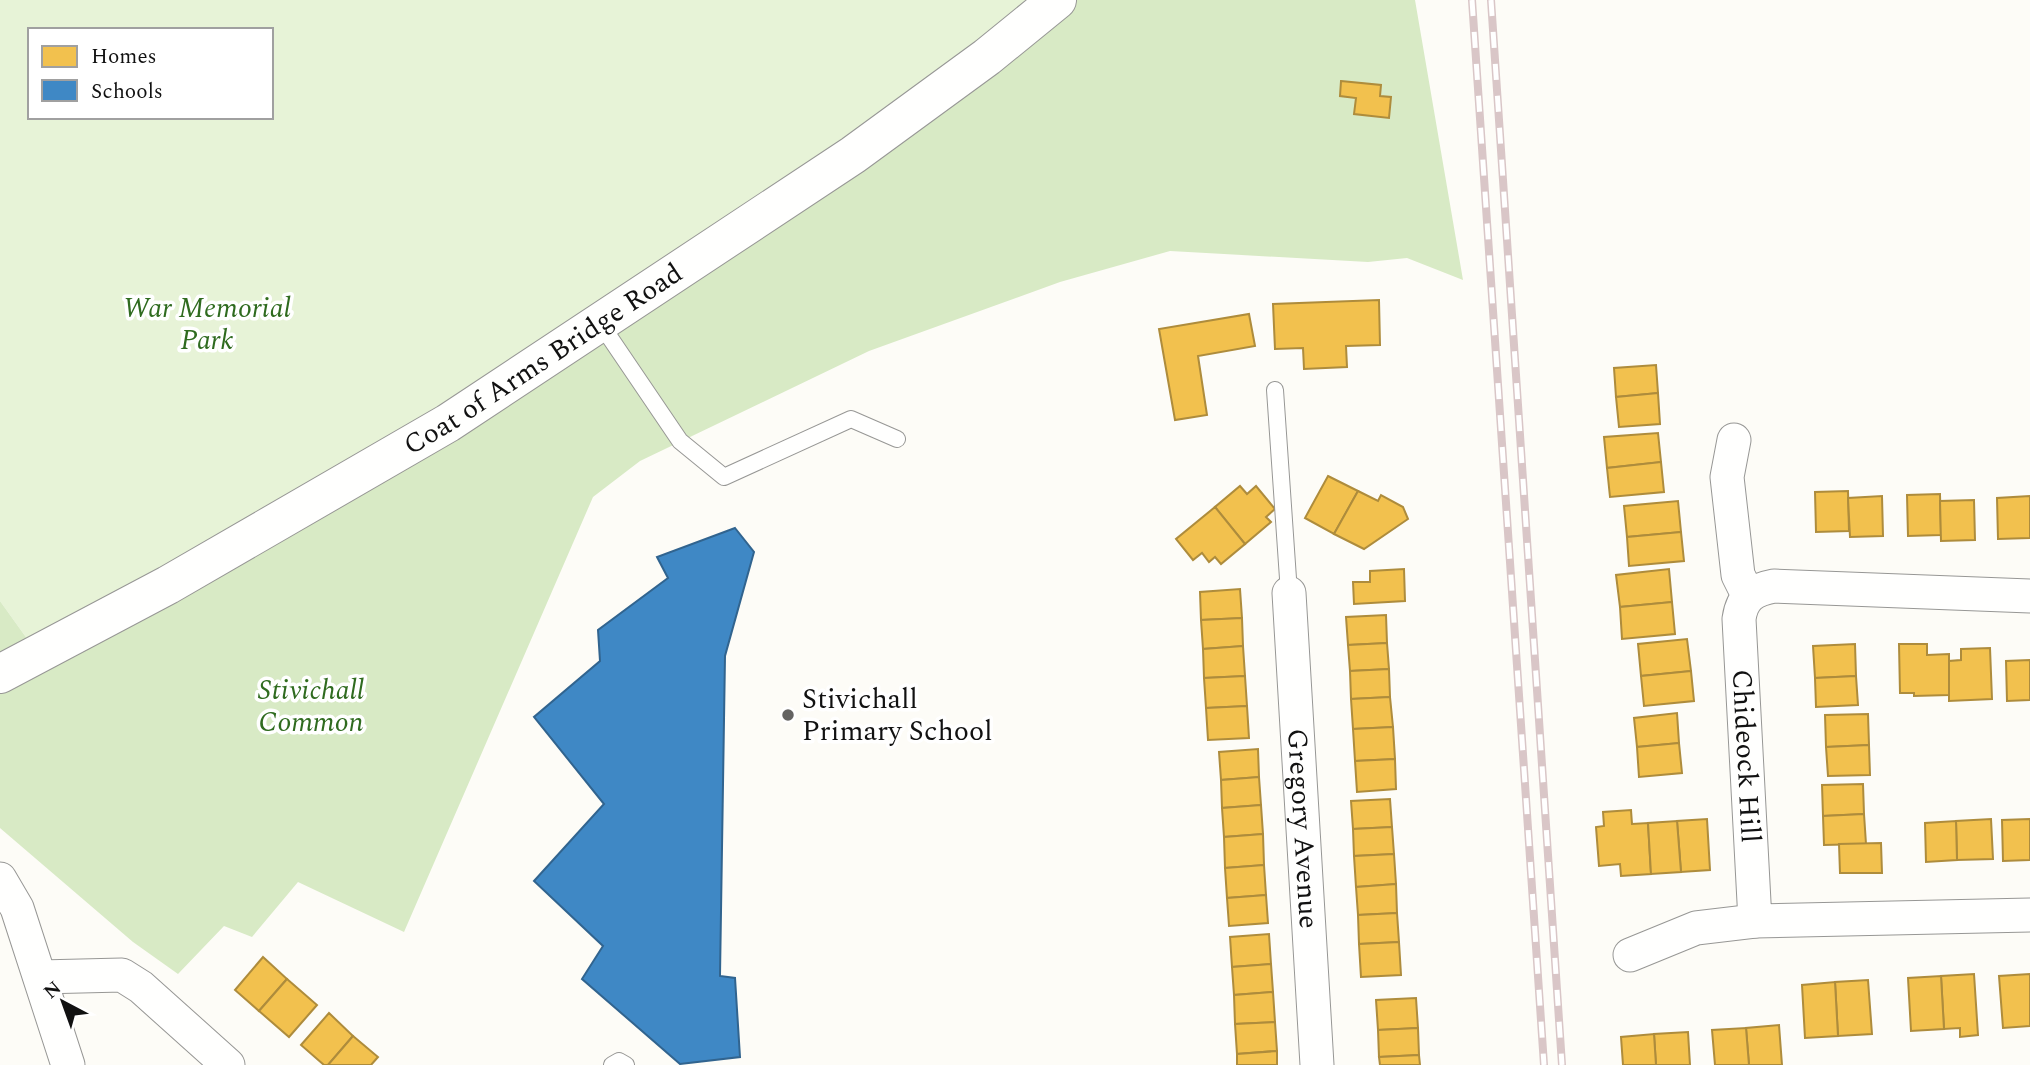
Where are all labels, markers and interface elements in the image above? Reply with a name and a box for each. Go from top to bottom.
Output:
legend [28,28,273,119]
text: Homes [91,41,157,73]
text: Schools [91,76,163,108]
street label: Coat of Arms Bridge Road [395,252,691,466]
park label: War Memorial Park [123,287,291,362]
street label: Chideock Hill [1720,668,1772,844]
park label: Stivichall Common [258,669,364,744]
place label: Stivichall Primary School [802,678,992,753]
marker: Stivichall Primary School [780,707,796,723]
street label: Gregory Avenue [1276,727,1330,930]
north arrow [28,967,98,1037]
text: N [37,974,68,1006]

